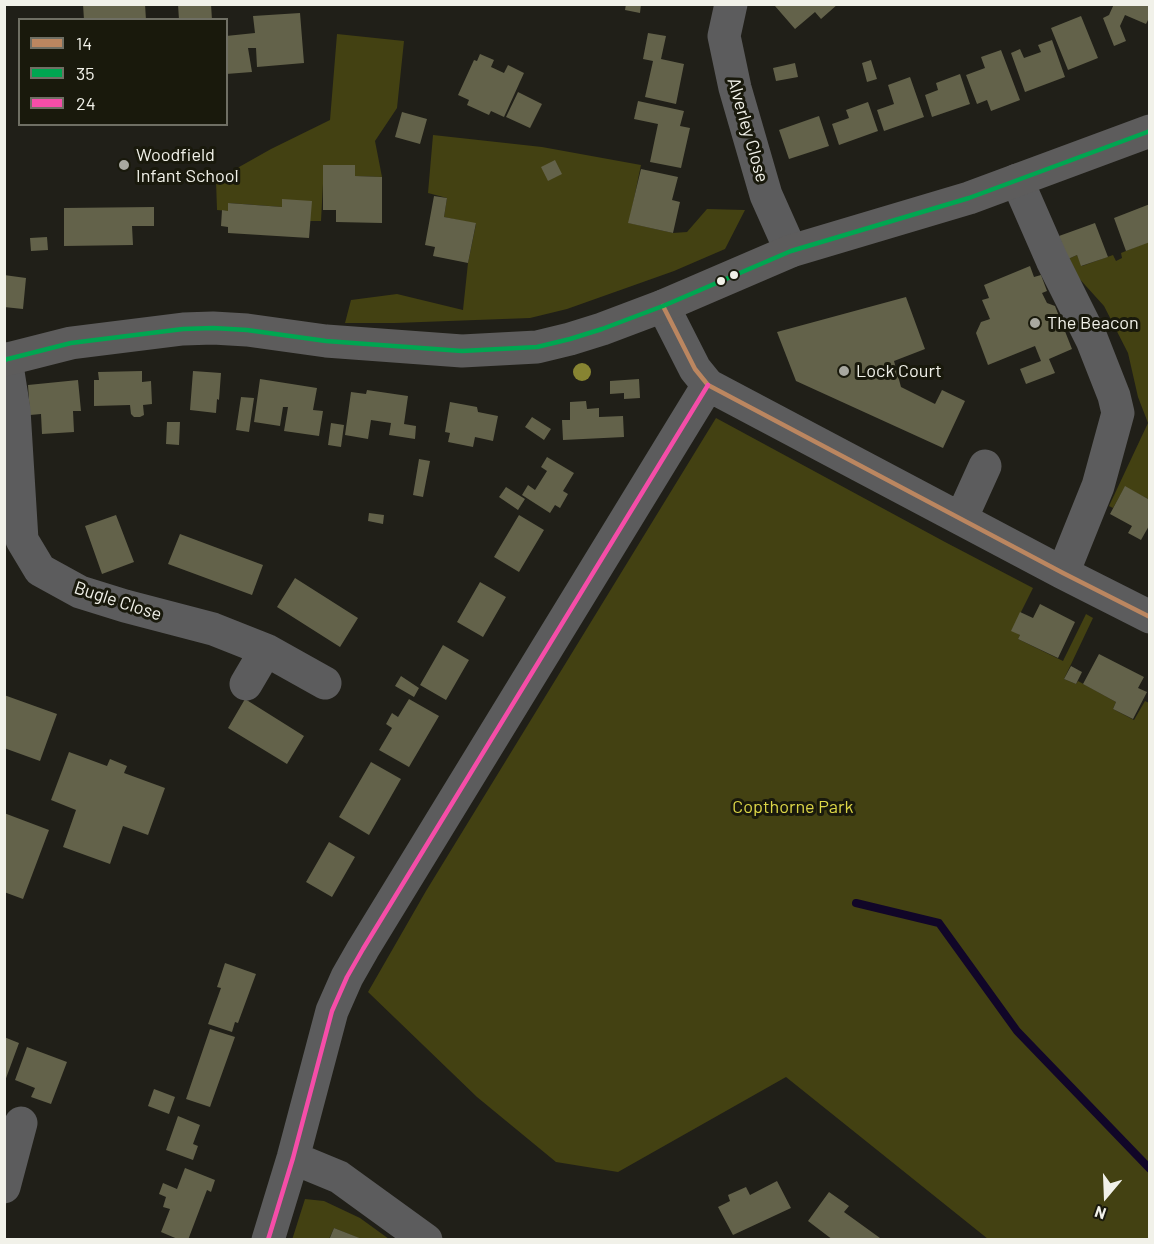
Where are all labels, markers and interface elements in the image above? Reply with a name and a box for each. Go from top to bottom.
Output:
legend [18,18,228,126]
text: 14 [76,32,92,54]
text: 35 [76,62,95,84]
street label: Alverley Close [723,75,773,185]
text: 24 [76,92,96,114]
place label: Woodfield Infant School [136,144,239,186]
marker: Woodfield Infant School [117,158,131,172]
unlabelled marker [728,269,740,281]
unlabelled marker [715,275,727,287]
place label: The Beacon [1047,312,1139,334]
marker: The Beacon [1028,316,1042,330]
place label: Lock Court [856,360,942,382]
marker: Lock Court [837,364,851,378]
street label: Bugle Close [71,577,165,625]
park label: Copthorne Park [732,796,854,818]
north arrow [1076,1166,1136,1226]
text: N [1092,1203,1108,1224]

